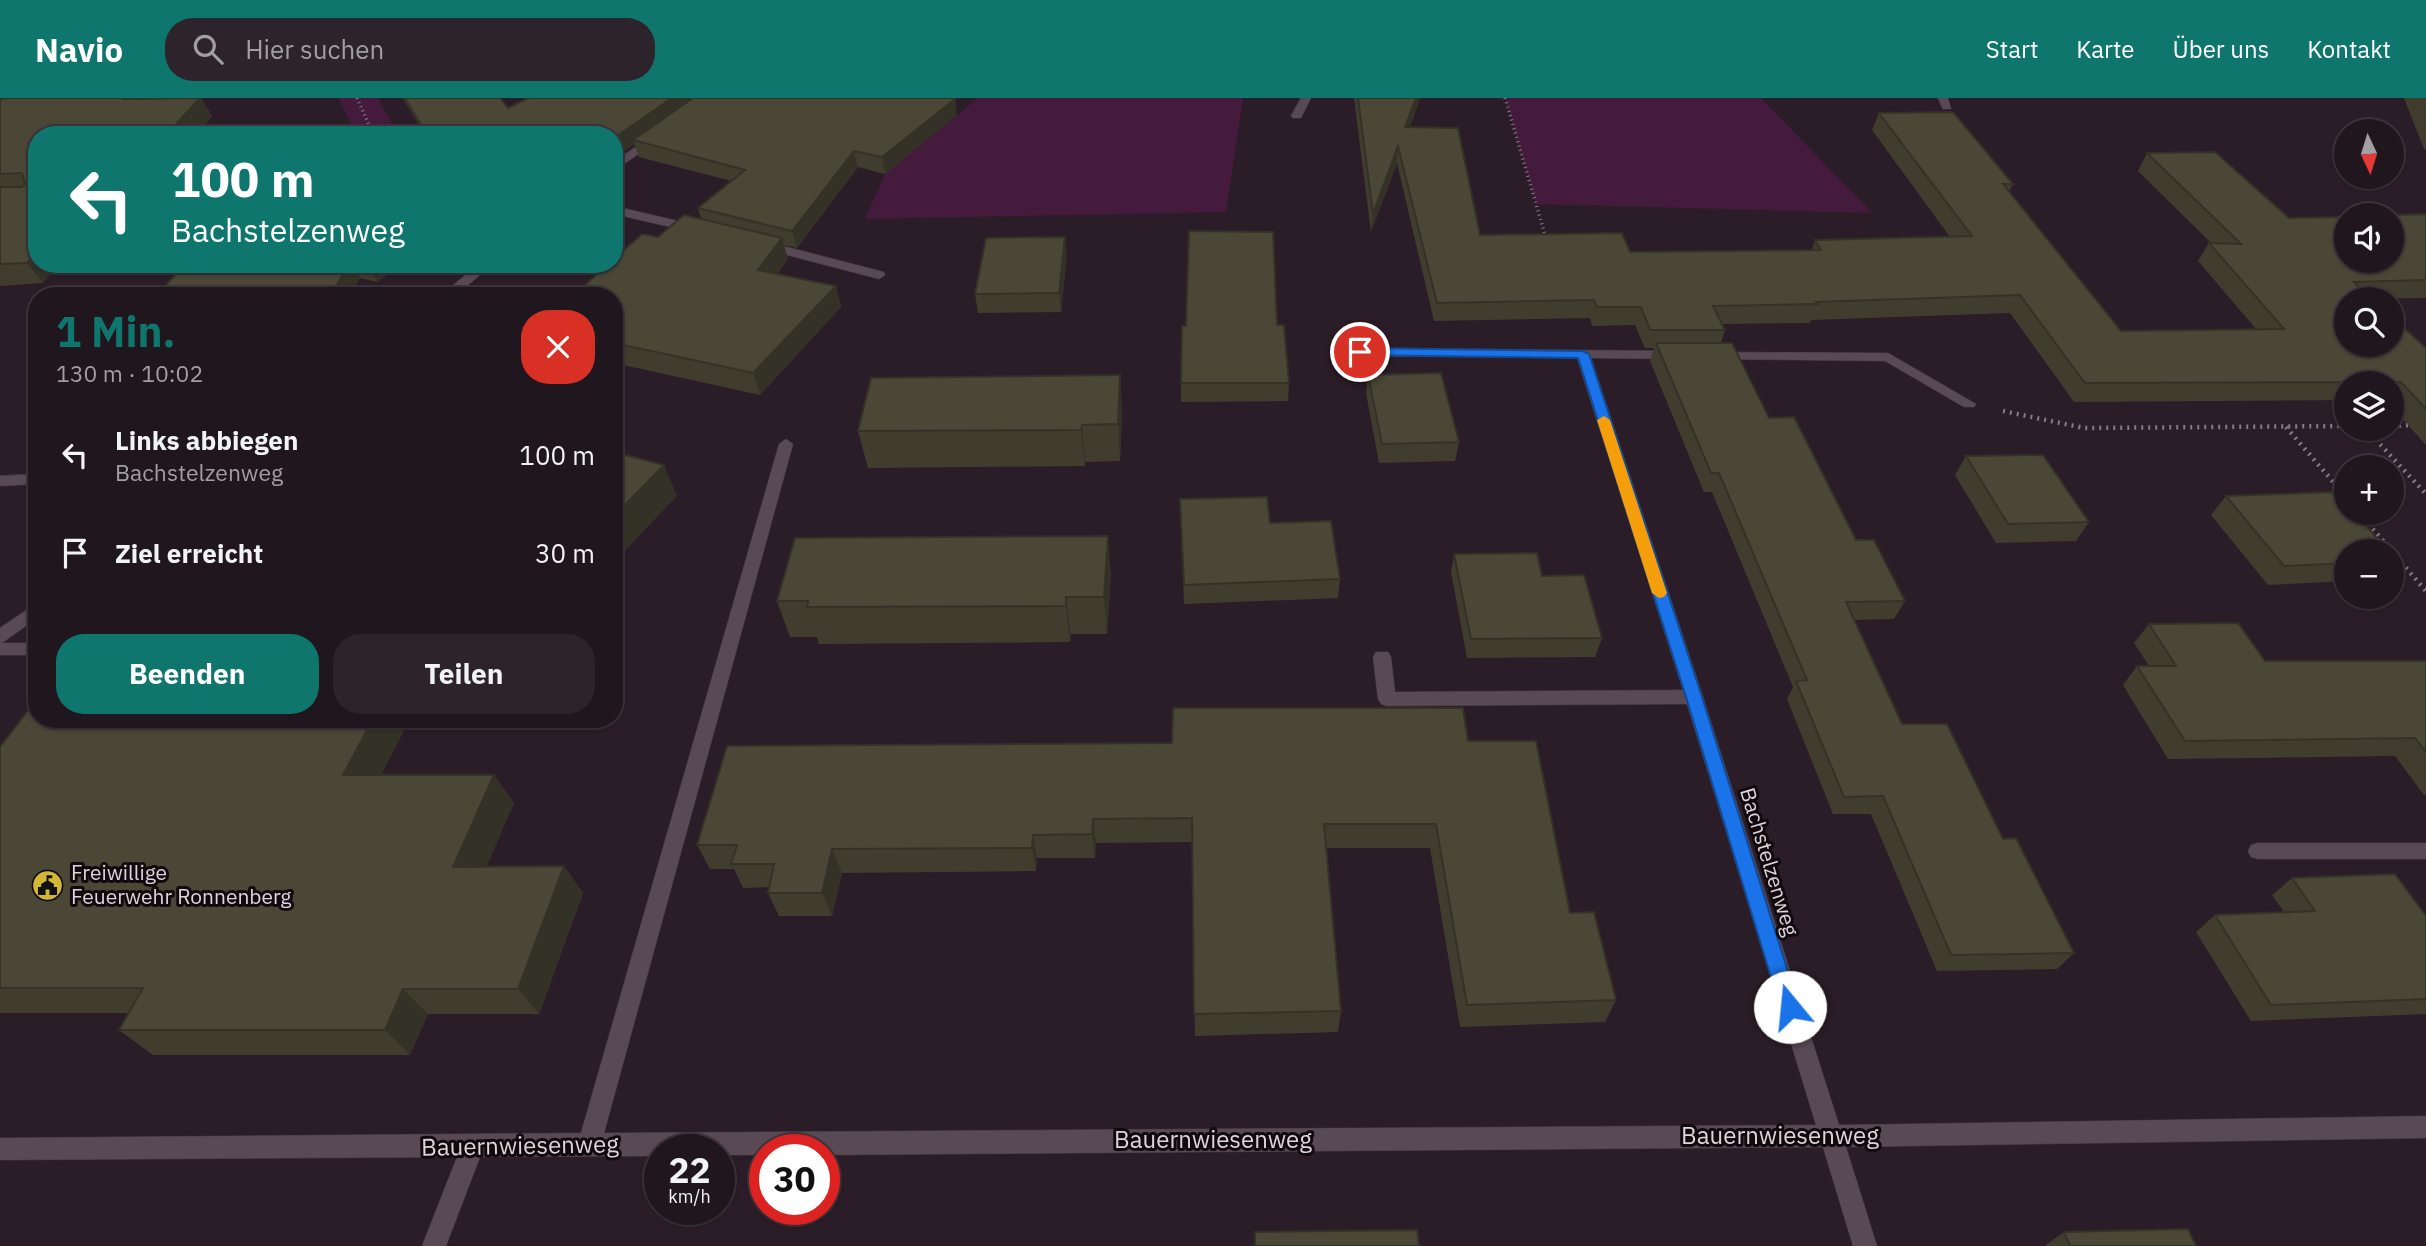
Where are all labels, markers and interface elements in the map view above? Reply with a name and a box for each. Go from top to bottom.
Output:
search box [165,18,655,81]
text: Navio [35,28,123,71]
icon: search [189,30,227,68]
text: Hier suchen [245,32,384,66]
text: Start [1986,33,2038,65]
text: Karte [2076,33,2134,65]
text: Über uns [2172,33,2269,65]
text: Kontakt [2307,33,2391,65]
north arrow [2334,119,2404,189]
map controls [2334,119,2404,609]
text: 100 m [171,147,315,210]
icon: left [56,154,147,245]
button: sound [2334,203,2404,273]
text: Bachstelzenweg [171,209,405,251]
button: search [2334,287,2404,357]
text: 1 Min. [56,304,176,359]
button: close [521,310,595,384]
pin [1330,322,1390,382]
icon: arrive [1341,333,1379,371]
text: 130 m · 10:02 [56,358,203,388]
button: layers [2334,371,2404,441]
text: Links abbiegen [115,423,298,457]
icon: left [56,436,94,474]
text: 100 m [519,438,595,472]
button: + [2334,455,2404,525]
text: Bachstelzenweg [115,457,283,487]
icon: arrive [56,534,94,572]
text: Ziel erreicht [115,536,263,570]
text: 30 m [535,536,595,570]
button: − [2334,539,2404,609]
button: Beenden [56,634,319,714]
button: Teilen [333,634,595,714]
street label: Bachstelzenweg [1734,784,1806,939]
place label: Freiwillige Feuerwehr Ronnenberg [71,858,291,910]
public building icon: Freiwillige Feuerwehr Ronnenberg [31,868,65,902]
position arrow [1753,970,1827,1044]
street label: Bauernwiesenweg [1681,1119,1879,1151]
street label: Bauernwiesenweg [1114,1123,1312,1155]
street label: Bauernwiesenweg [421,1127,619,1163]
speed limit sign: 30 [749,1134,840,1225]
text: 22 [668,1147,711,1193]
text: km/h [668,1185,711,1208]

